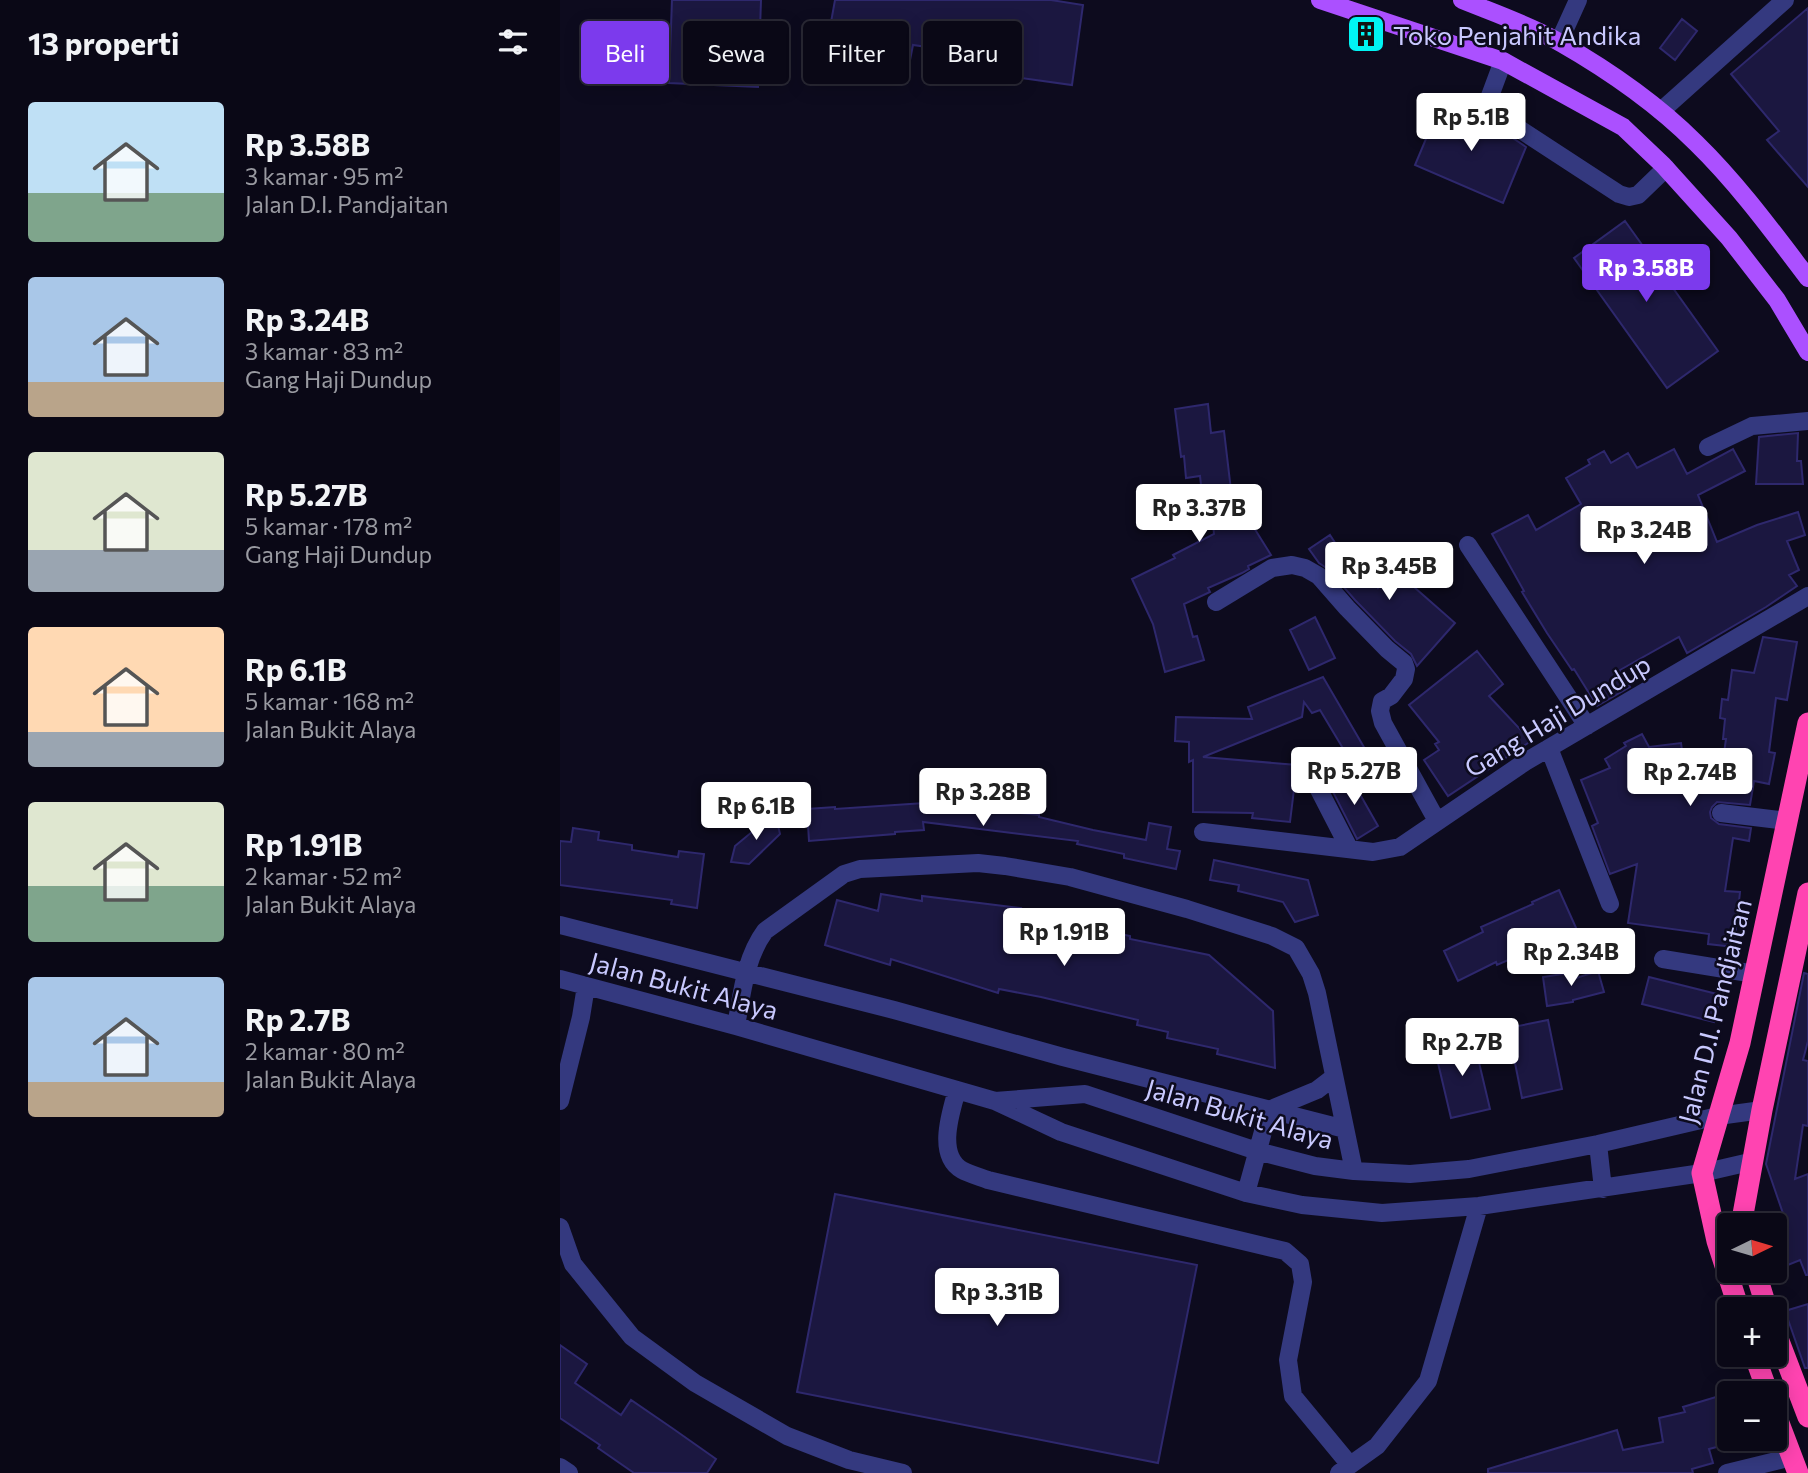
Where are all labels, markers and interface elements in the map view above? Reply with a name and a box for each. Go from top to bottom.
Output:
building icon: Toko Penjahit Andika [1345,13,1387,55]
place label: Toko Penjahit Andika [1393,19,1641,50]
chip: Beli [581,21,669,84]
chip: Sewa [683,21,789,84]
chip: Filter [803,21,909,84]
chip: Baru [923,21,1022,84]
icon: filters [494,23,532,61]
text: 13 properti [28,24,179,61]
pin: Rp 5.1B [1406,94,1536,153]
text: Rp 5.1B [1432,102,1510,130]
text: Rp 3.58B [245,125,370,162]
icon: home [84,130,168,214]
text: 3 kamar · 95 m² [245,162,403,190]
text: Jalan D.I. Pandjaitan [245,190,449,218]
pin: Rp 3.58B [1574,244,1718,304]
text: Rp 3.58B [1598,253,1694,281]
text: Rp 3.24B [245,300,369,337]
icon: home [84,305,168,389]
text: 3 kamar · 83 m² [245,337,403,365]
text: Gang Haji Dundup [245,365,432,393]
text: Rp 5.27B [245,475,367,512]
icon: home [84,480,168,564]
pin: Rp 3.37B [1127,484,1271,544]
text: Rp 3.37B [1152,493,1246,521]
pin: Rp 3.24B [1572,506,1716,566]
text: 5 kamar · 178 m² [245,512,412,540]
text: Rp 3.24B [1596,515,1692,543]
text: Gang Haji Dundup [245,540,432,568]
pin: Rp 3.45B [1317,542,1461,602]
text: Rp 3.45B [1341,551,1437,579]
street label: Gang Haji Dundup [1458,647,1656,783]
text: Rp 6.1B [245,650,347,687]
icon: home [84,655,168,739]
text: 5 kamar · 168 m² [245,687,414,715]
text: Jalan Bukit Alaya [245,715,416,743]
pin: Rp 5.27B [1282,748,1426,807]
pin: Rp 2.74B [1618,748,1762,808]
text: Rp 5.27B [1307,756,1401,784]
text: Rp 2.74B [1643,757,1737,785]
pin: Rp 3.28B [911,768,1055,828]
text: Rp 3.28B [935,777,1031,805]
pin: Rp 6.1B [691,782,821,842]
text: Rp 6.1B [717,791,795,819]
text: Rp 1.91B [245,825,362,862]
icon: home [84,830,168,914]
text: 2 kamar · 52 m² [245,862,402,890]
text: Jalan Bukit Alaya [245,890,416,918]
street label: Jalan D.I. Pandjaitan [1671,896,1757,1126]
pin: Rp 1.91B [992,908,1136,968]
text: Rp 1.91B [1019,917,1109,945]
pin: Rp 2.34B [1499,928,1643,988]
text: Rp 2.34B [1523,937,1619,965]
street label: Jalan Bukit Alaya [586,945,782,1025]
text: Rp 2.7B [245,1000,350,1037]
icon: home [84,1005,168,1089]
pin: Rp 2.7B [1397,1018,1527,1078]
text: Rp 2.7B [1422,1027,1502,1055]
text: 2 kamar · 80 m² [245,1037,405,1065]
text: Jalan Bukit Alaya [245,1065,416,1093]
street label: Jalan Bukit Alaya [1143,1071,1337,1155]
north arrow [1717,1213,1787,1283]
map controls [1717,1213,1787,1451]
pin: Rp 3.31B [925,1268,1069,1328]
text: Rp 3.31B [951,1277,1043,1305]
button: + [1717,1297,1787,1367]
button: − [1717,1381,1787,1451]

